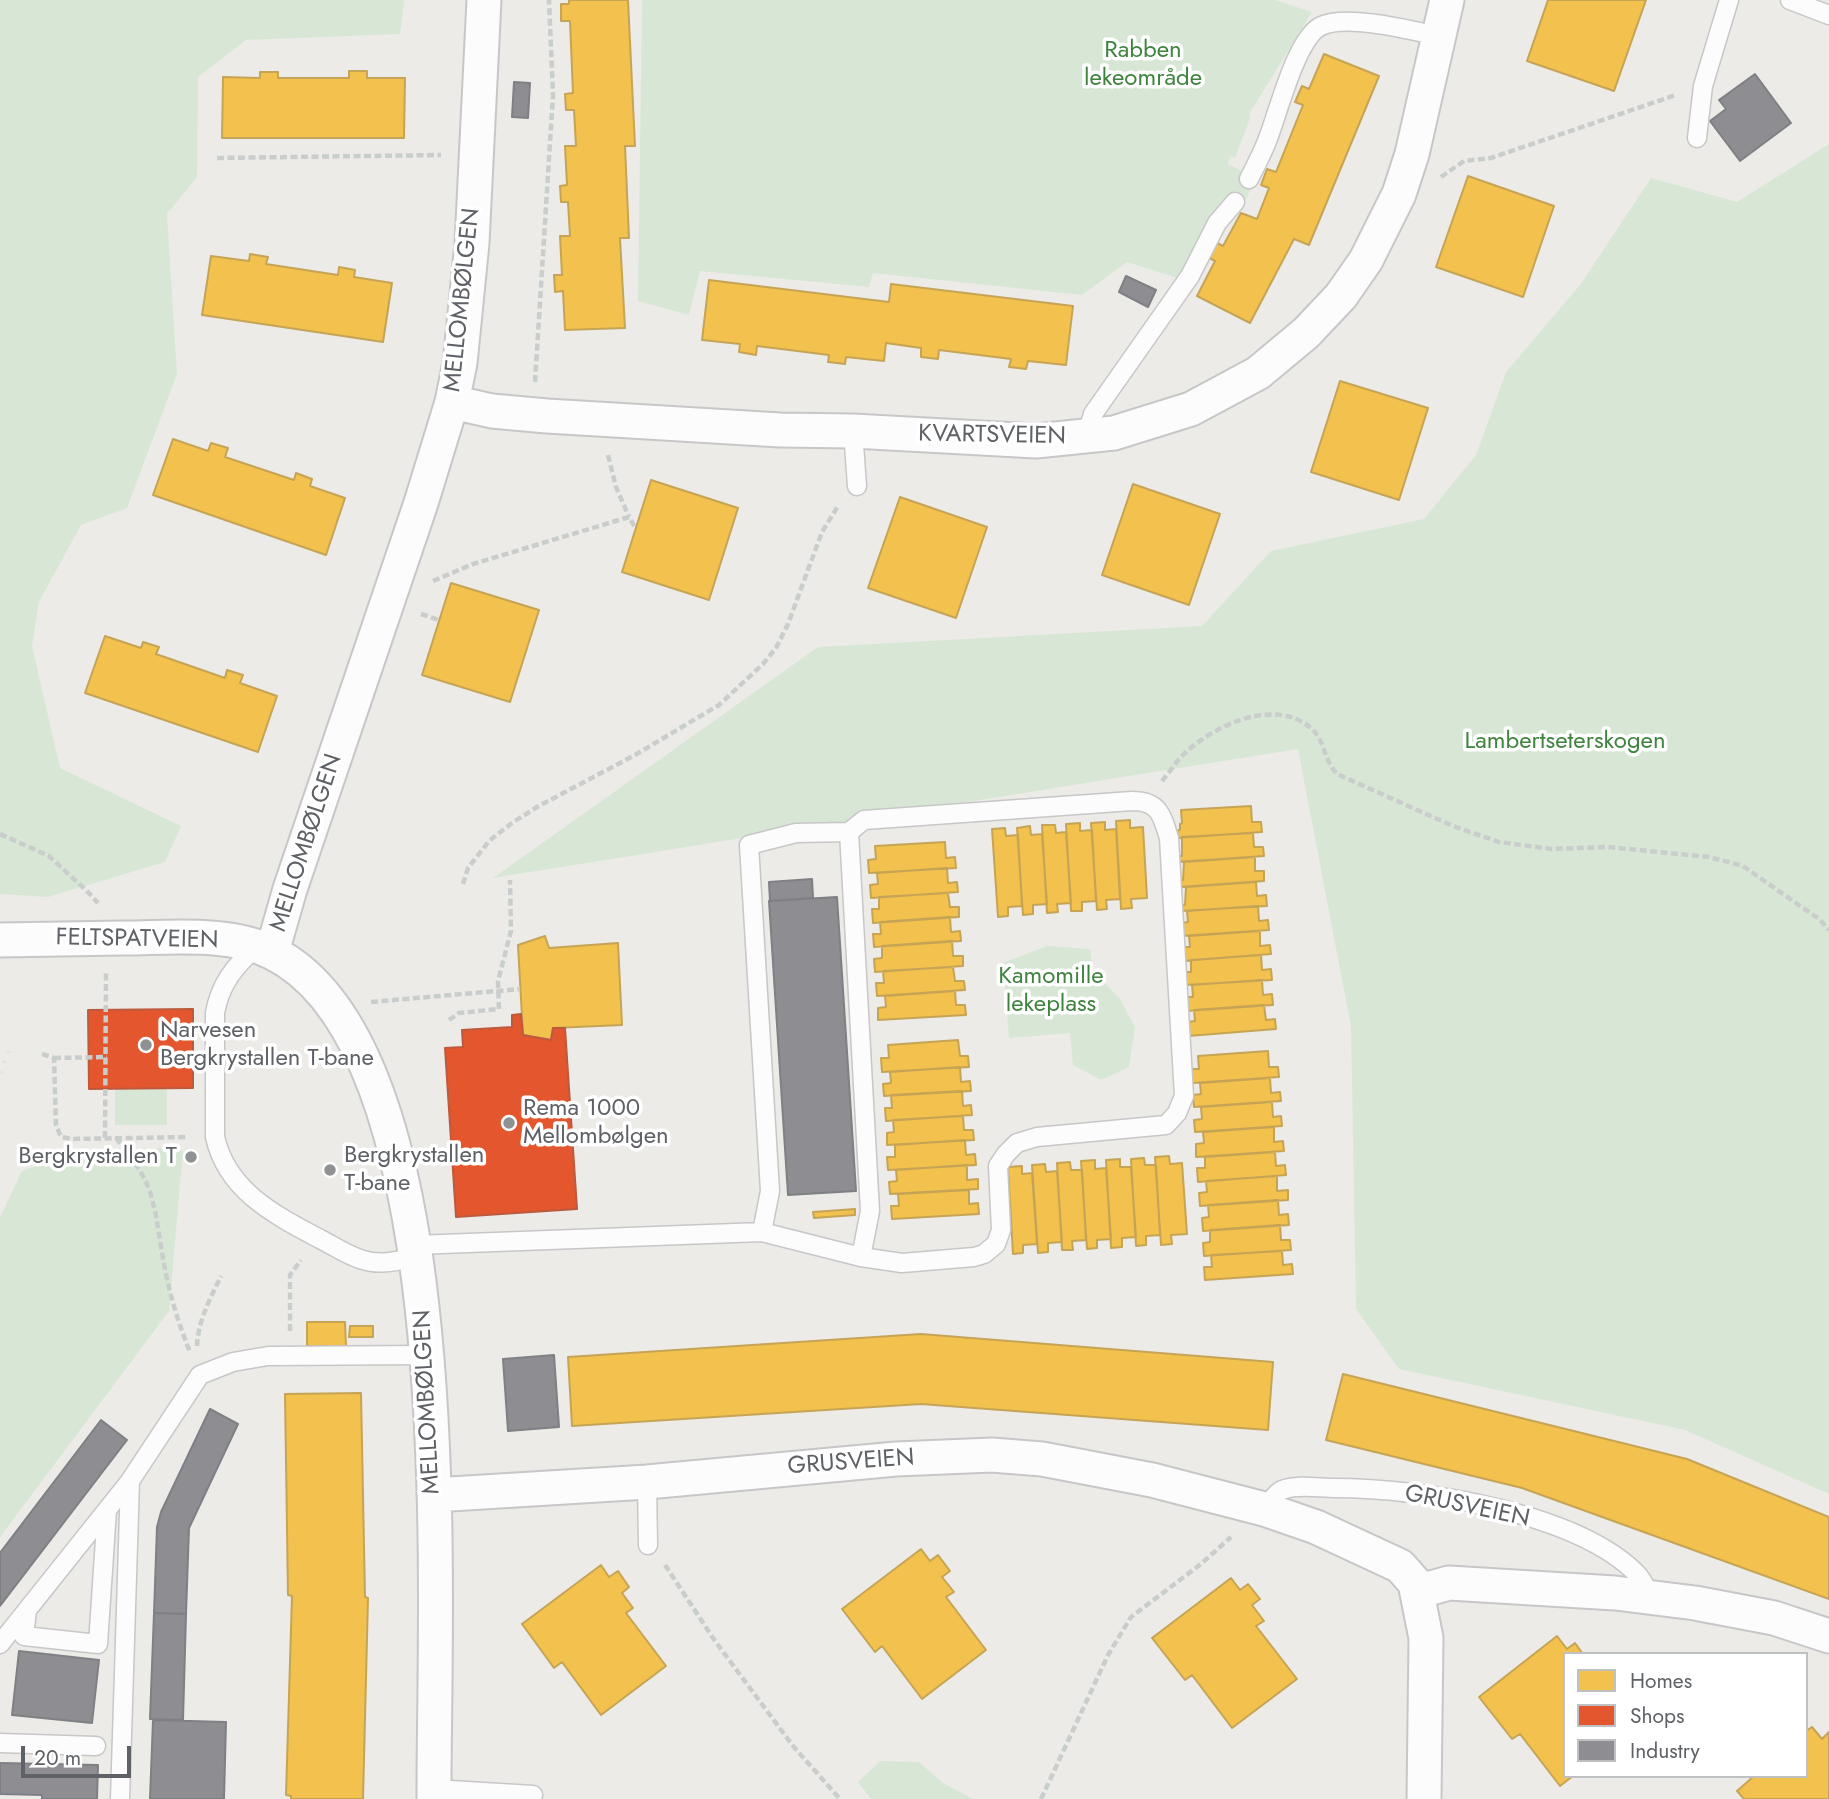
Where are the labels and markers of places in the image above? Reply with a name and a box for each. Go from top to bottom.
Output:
place label: Narvesen Bergkrystallen T-bane [160,1017,374,1073]
marker: Narvesen Bergkrystallen T-bane [138,1037,154,1053]
place label: Rema 1000 Mellombølgen [523,1095,669,1151]
marker: Rema 1000 Mellombølgen [501,1115,517,1131]
place label: Bergkrystallen T-bane [344,1142,484,1198]
place label: Bergkrystallen T [18,1143,177,1171]
marker: Bergkrystallen T [183,1149,199,1165]
marker: Bergkrystallen T-bane [322,1162,338,1178]

